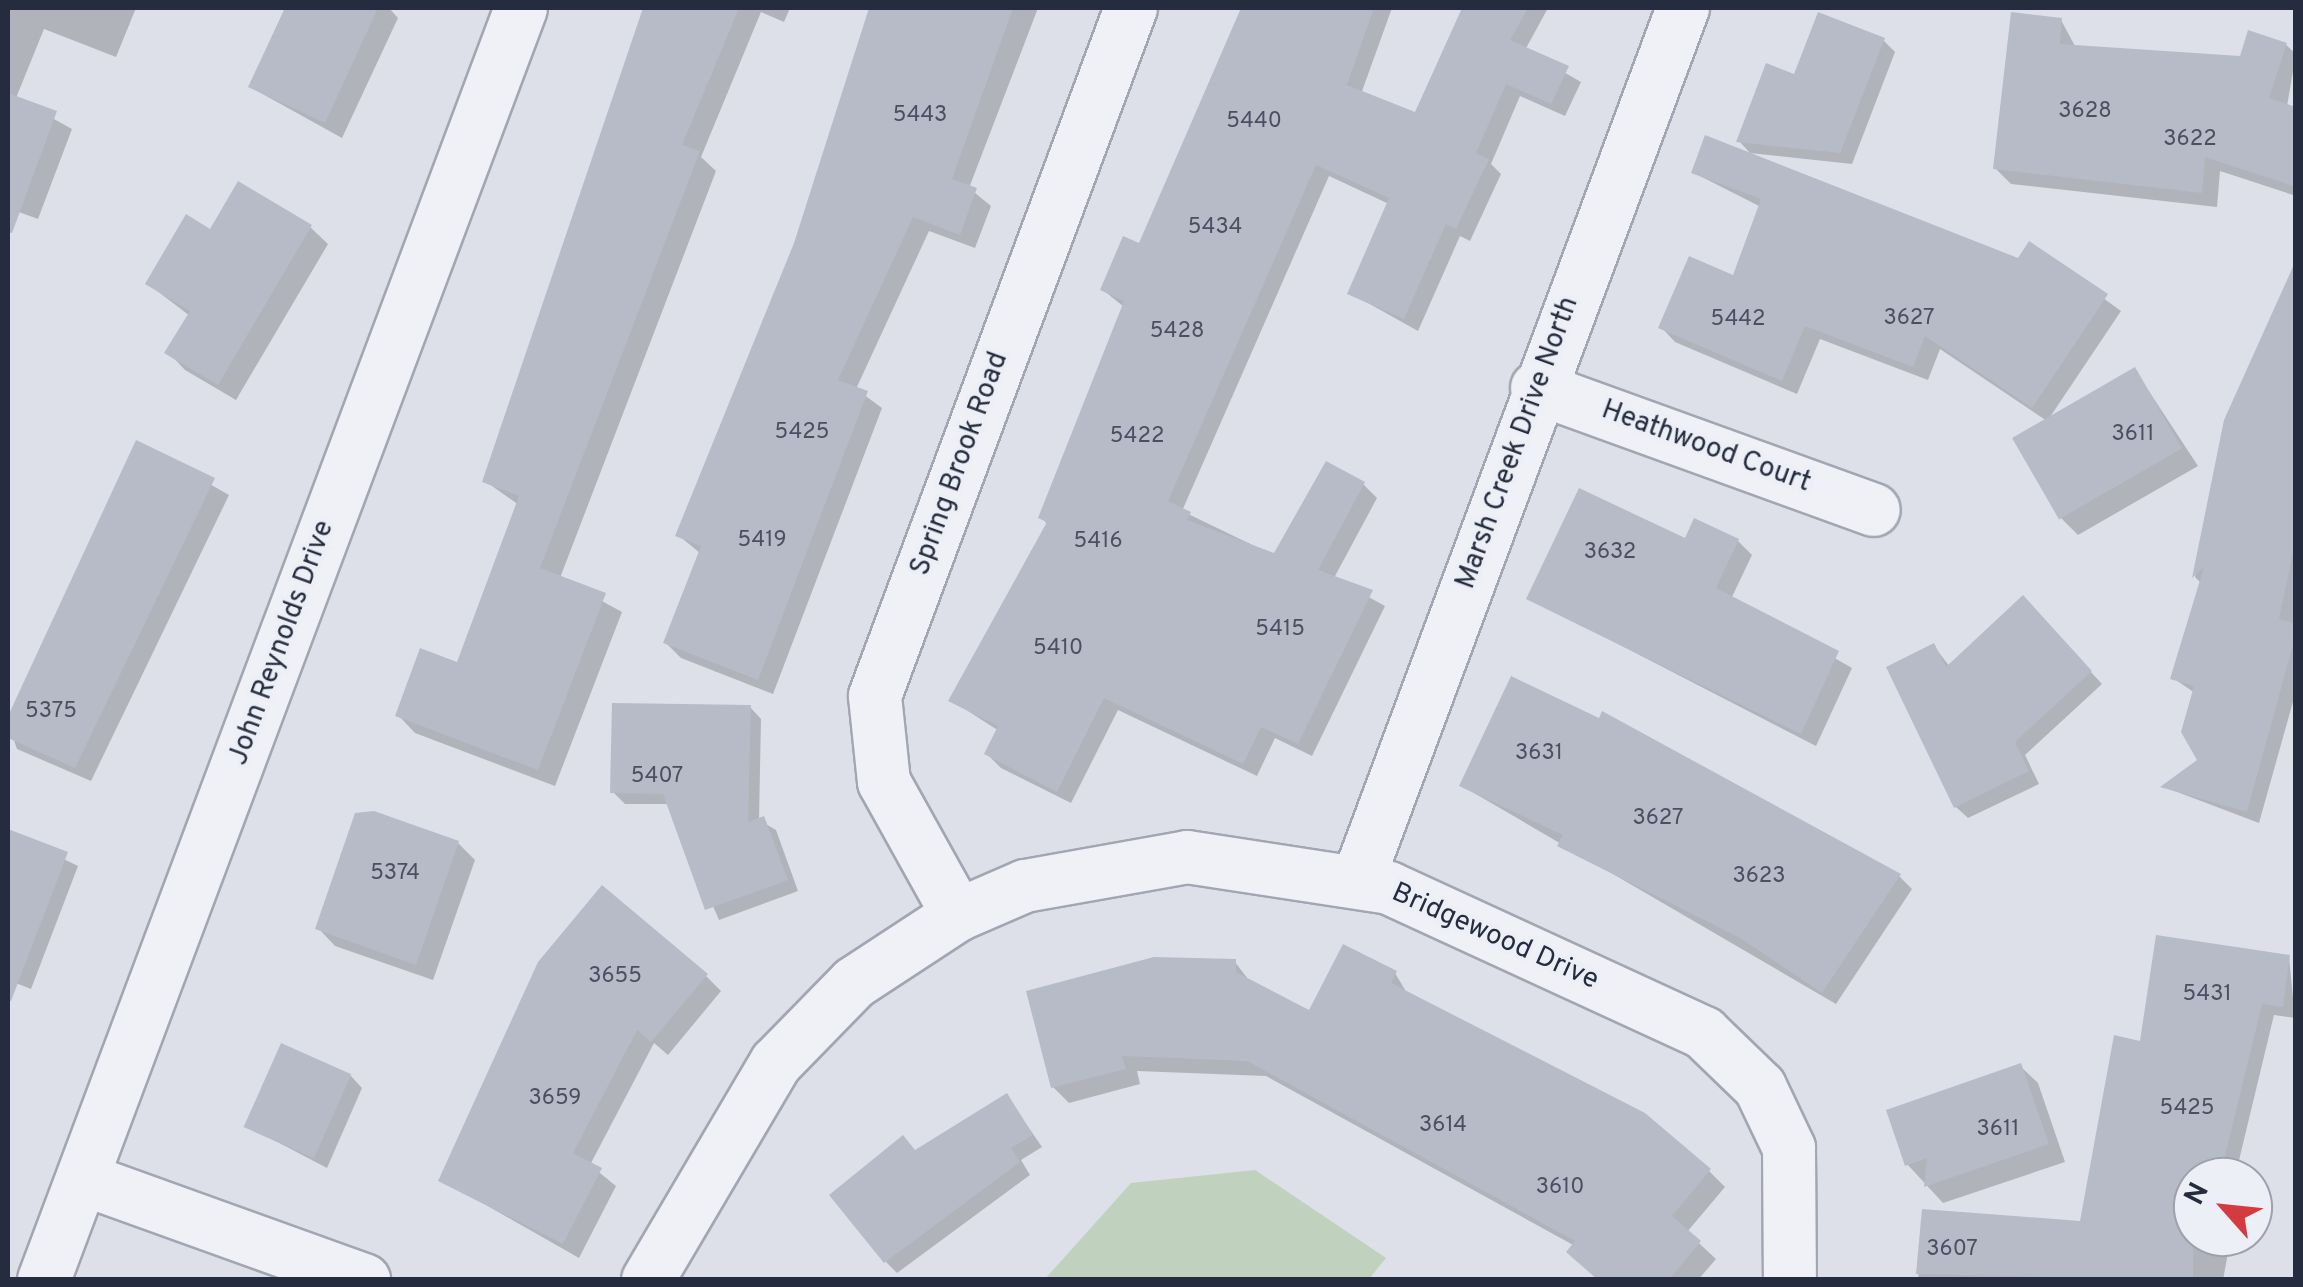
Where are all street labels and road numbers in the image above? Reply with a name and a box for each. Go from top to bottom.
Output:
street label: Marsh Creek Drive North [1449,292,1587,594]
street label: Spring Brook Road [904,348,1016,580]
street label: Heathwood Court [1597,394,1815,500]
street label: John Reynolds Drive [222,516,342,770]
street label: Bridgewood Drive [1386,876,1604,998]

